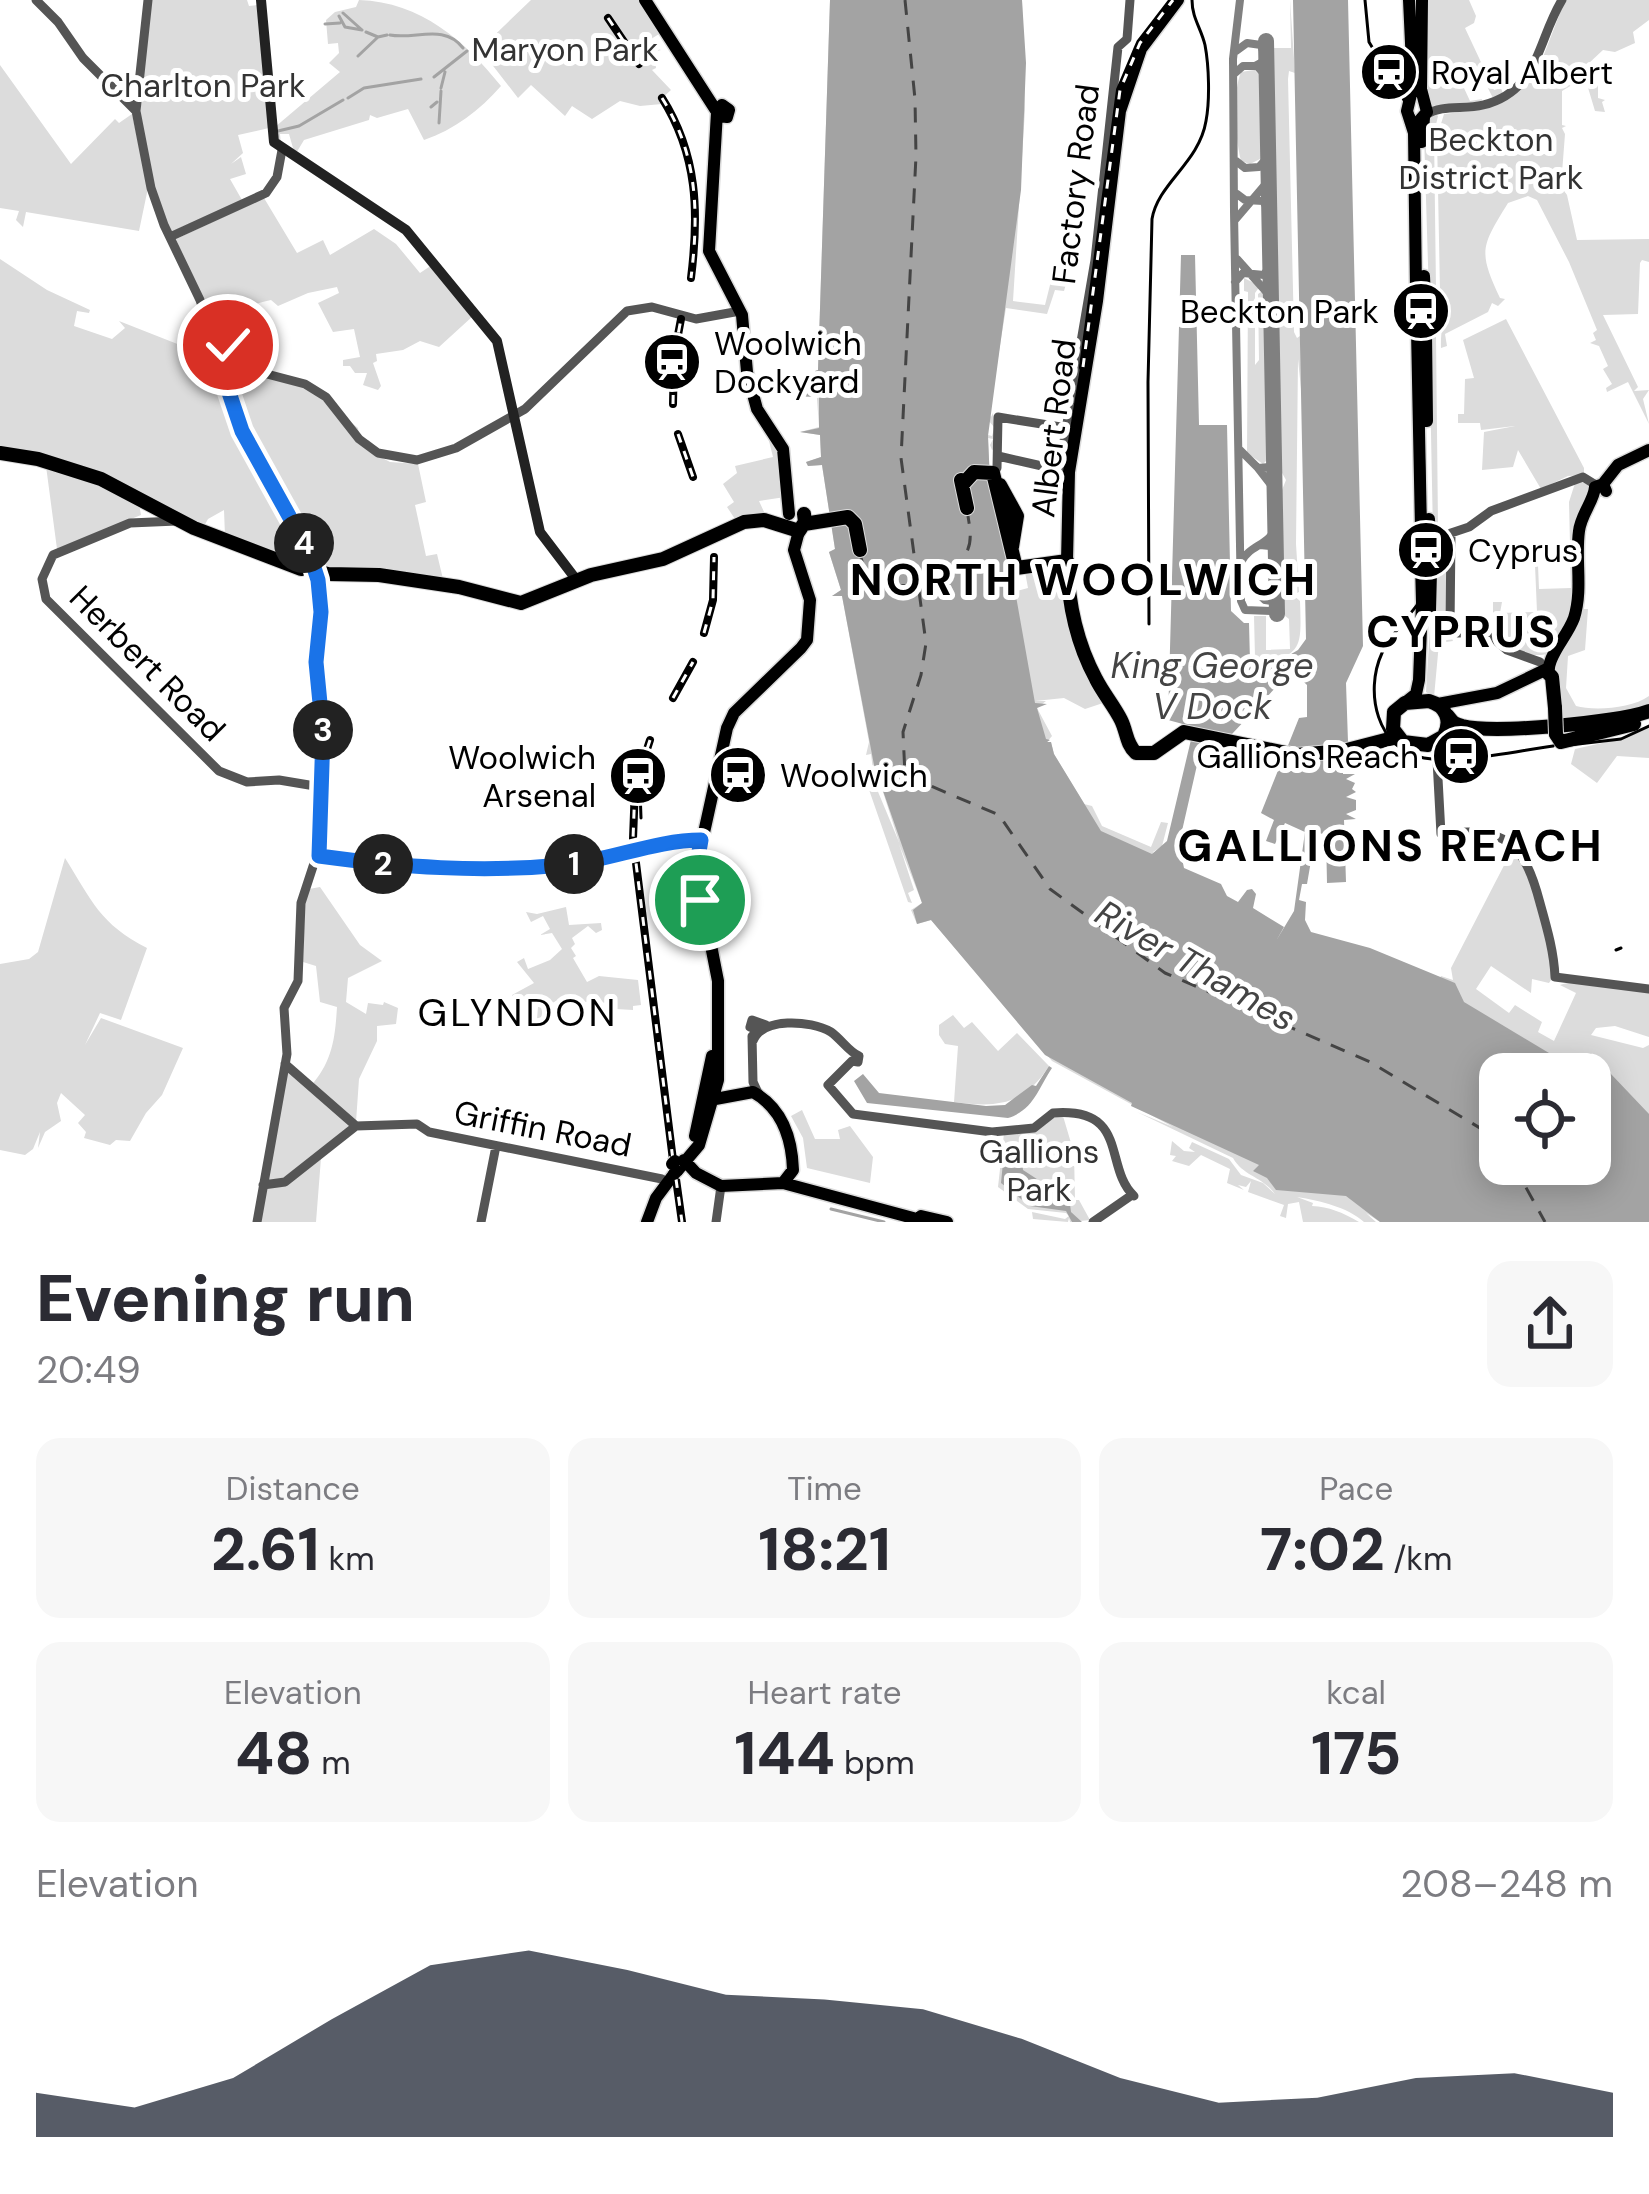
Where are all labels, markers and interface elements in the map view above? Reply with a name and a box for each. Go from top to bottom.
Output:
park label: Maryon Park [471,28,659,71]
station icon: Royal Albert [1358,41,1420,103]
place label: Royal Albert [1431,51,1613,94]
park label: Charlton Park [100,64,306,107]
street label: Factory Road [1042,82,1109,286]
park label: Beckton District Park [1399,118,1584,199]
station icon: Beckton Park [1390,280,1452,342]
place label: Beckton Park [1180,290,1379,333]
pin [177,294,279,396]
icon: check [195,312,261,378]
place label: Woolwich Dockyard [714,322,862,403]
station icon: Woolwich Dockyard [641,331,703,393]
street label: Albert Road [1021,336,1086,520]
pin: 4 [274,513,334,573]
station icon: Cyprus [1395,519,1457,581]
text: 4 [293,521,315,564]
place label: Cyprus [1468,529,1578,572]
district label: NORTH WOOLWICH [850,550,1318,609]
street label: Herbert Road [60,576,235,751]
district label: CYPRUS [1366,602,1558,661]
water label: King George V Dock [1111,642,1313,730]
pin: 3 [293,700,353,760]
text: 3 [313,708,333,751]
station icon: Gallions Reach [1430,725,1492,787]
place label: Gallions Reach [1196,735,1419,778]
place label: Woolwich Arsenal [448,736,596,817]
station icon: Woolwich [707,744,769,806]
station icon: Woolwich Arsenal [607,745,669,807]
place label: Woolwich [780,754,928,797]
district label: GALLIONS REACH [1177,816,1605,875]
pin: 2 [353,834,413,894]
pin: 1 [544,834,604,894]
text: 2 [373,842,393,885]
text: 1 [568,842,580,885]
pin [649,849,751,951]
icon: arrive [667,867,733,933]
water label: River Thames [1087,889,1305,1042]
district label: GLYNDON [418,987,618,1038]
map controls [1479,1053,1611,1185]
button: locate [1479,1053,1611,1185]
street label: Griffin Road [451,1090,635,1167]
park label: Gallions Park [979,1130,1099,1211]
text: Evening run [36,1256,415,1341]
button: share [1487,1261,1613,1387]
text: 20:49 [36,1344,141,1395]
text: Distance [226,1467,360,1510]
text: Time [787,1467,862,1510]
text: Pace [1319,1467,1393,1510]
text: 2.61 [211,1510,320,1589]
text: 18:21 [758,1510,891,1589]
text: 7:02 [1260,1510,1385,1589]
text: km [320,1537,375,1580]
text: /km [1385,1537,1452,1580]
text: Elevation [224,1671,362,1714]
text: Heart rate [747,1671,902,1714]
text: kcal [1326,1671,1386,1714]
text: 48 [235,1714,312,1793]
text: 144 [734,1714,835,1793]
text: 175 [1311,1714,1401,1793]
text: m [312,1741,351,1784]
text: bpm [835,1741,915,1784]
text: Elevation [36,1858,199,1909]
text: 208–248 m [1400,1858,1613,1909]

